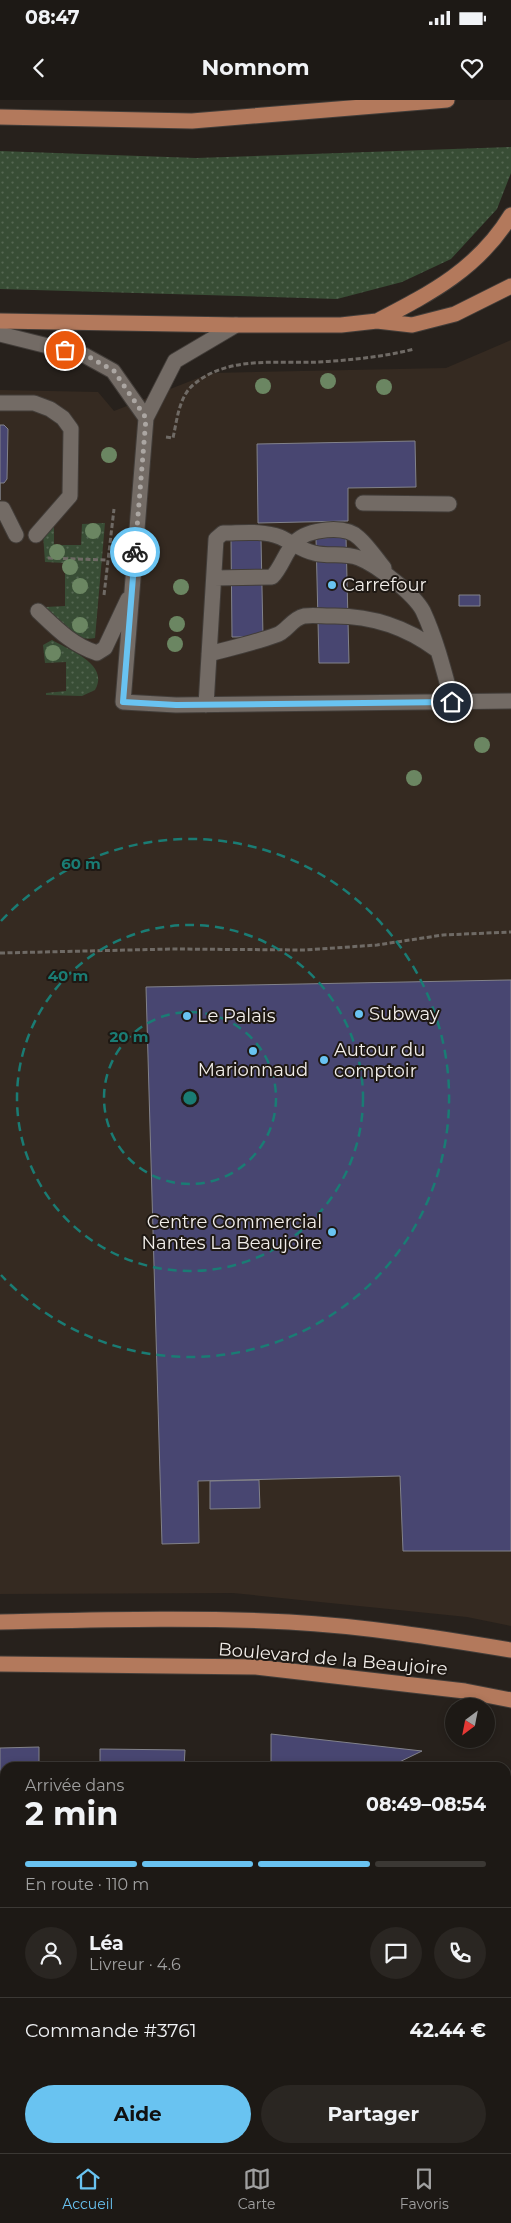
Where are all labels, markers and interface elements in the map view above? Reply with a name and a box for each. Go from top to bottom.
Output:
text: 08:47 [25,6,80,29]
icon: back [25,54,53,82]
text: Nomnom [201,54,310,81]
icon: heart [458,54,486,82]
pin [44,329,86,371]
icon: bag [51,336,79,364]
courier [110,527,160,577]
icon: bike [121,538,149,566]
place label: Carrefour [342,574,427,596]
marker: Carrefour [326,579,338,591]
pin [431,681,473,723]
icon: home [438,688,466,716]
text: 60 m [61,854,101,873]
text: 40 m [48,966,88,985]
place label: Subway [369,1003,440,1025]
place label: Le Palais [197,1005,276,1027]
marker: Subway [353,1008,365,1020]
marker: Le Palais [181,1010,193,1022]
text: 20 m [109,1027,149,1046]
place label: Autour du comptoir [334,1039,425,1082]
marker: Marionnaud [247,1045,259,1057]
marker: Autour du comptoir [318,1054,330,1066]
place label: Marionnaud [198,1059,308,1081]
centre of rings [181,1089,199,1107]
place label: Centre Commercial Nantes La Beaujoire [141,1211,322,1254]
marker: Centre Commercial Nantes La Beaujoire [326,1226,338,1238]
street label: Boulevard de la Beaujoire [217,1638,449,1680]
north arrow [445,1698,495,1748]
map controls [445,1698,495,1748]
text: Arrivée dans [25,1776,124,1795]
text: 08:49–08:54 [366,1793,486,1816]
text: 2 min [25,1794,118,1833]
text: En route · 110 m [25,1875,149,1894]
button: person [25,1927,77,1979]
button: chat [370,1927,422,1979]
button: phone [434,1927,486,1979]
text: Léa [89,1932,124,1955]
text: Livreur · 4.6 [89,1955,181,1974]
text: Commande #3761 [25,2019,197,2042]
text: 42.44 € [410,2019,486,2042]
button: Aide [25,2085,251,2143]
button: Partager [261,2085,486,2143]
tab: Accueil [62,2165,113,2213]
tab: Carte [238,2165,275,2213]
tab: Favoris [400,2165,449,2213]

